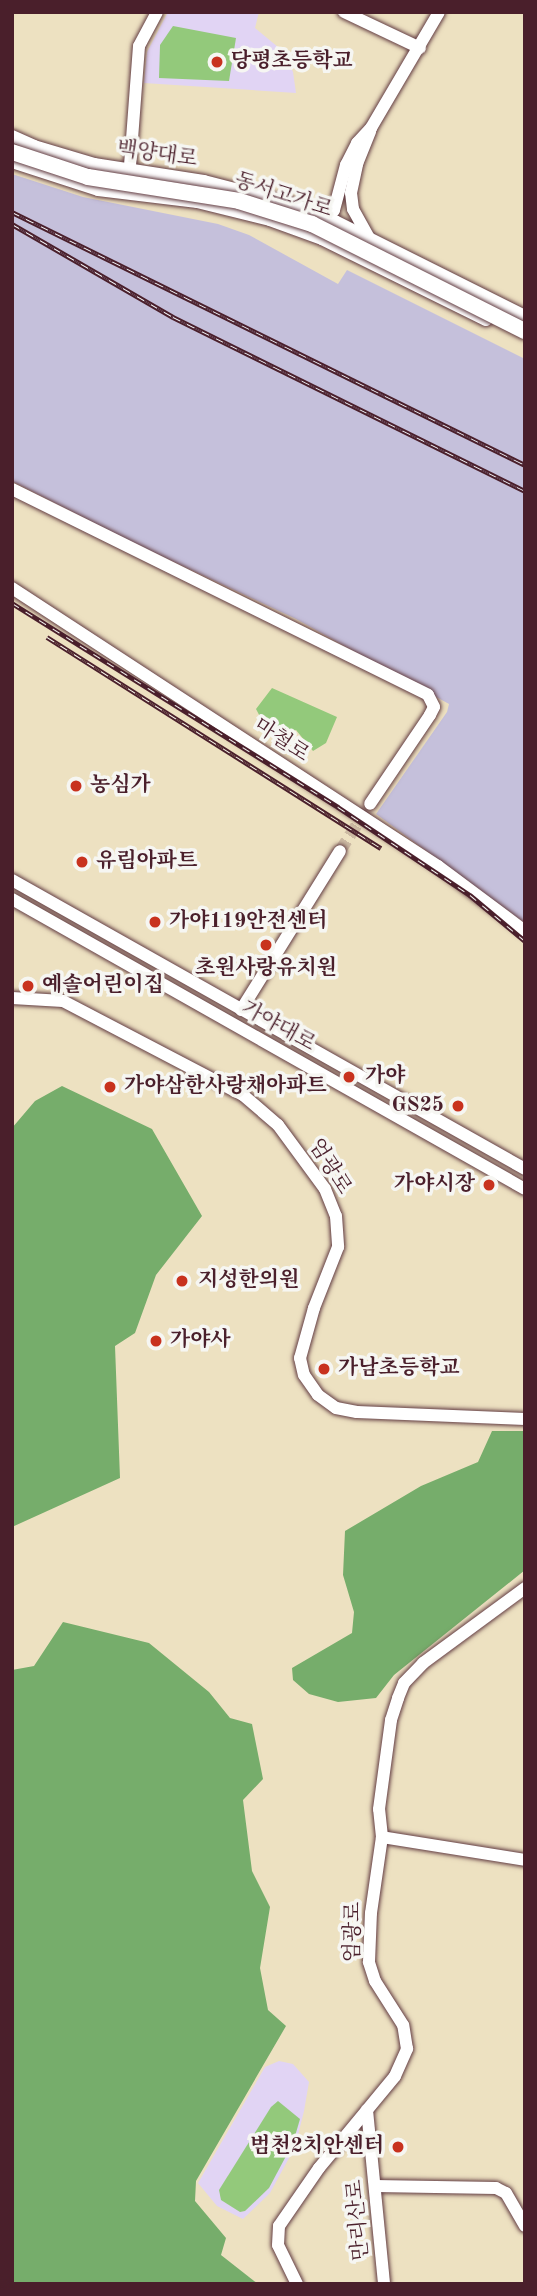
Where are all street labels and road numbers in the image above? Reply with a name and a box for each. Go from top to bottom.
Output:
street label: 백양대로 [115,137,199,173]
street label: 동서고가로 [231,168,335,224]
street label: 마철로 [249,714,313,768]
street label: 가야대로 [236,996,320,1058]
street label: 엄광로 [302,1135,356,1199]
street label: 엄광로 [341,1901,367,1963]
street label: 만리산로 [343,2178,375,2262]

